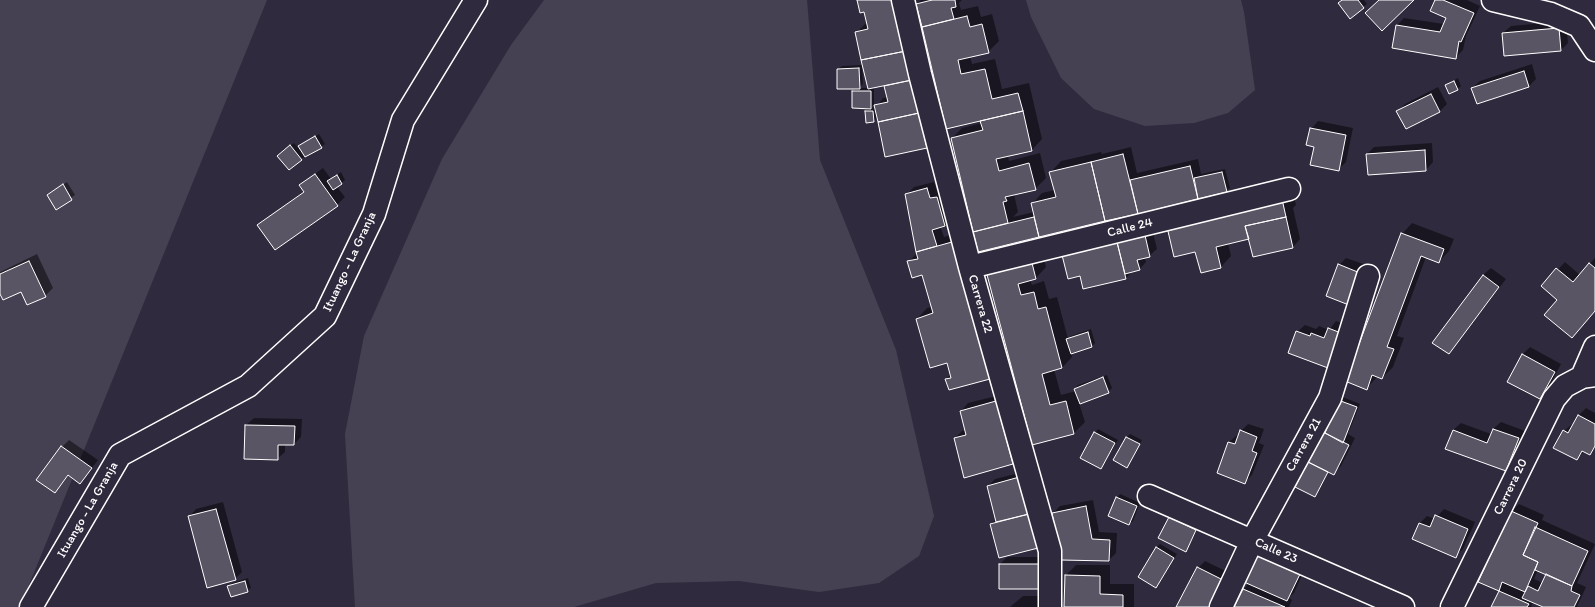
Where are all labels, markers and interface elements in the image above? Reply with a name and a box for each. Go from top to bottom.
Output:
street label: Ituango - La Granja [320,210,380,314]
street label: Calle 24 [1106,215,1154,241]
street label: Carrera 22 [964,273,996,335]
street label: Carrera 21 [1283,415,1325,475]
street label: Carrera 20 [1491,456,1531,518]
street label: Ituango - La Granja [54,459,122,561]
street label: Calle 23 [1252,535,1300,567]

